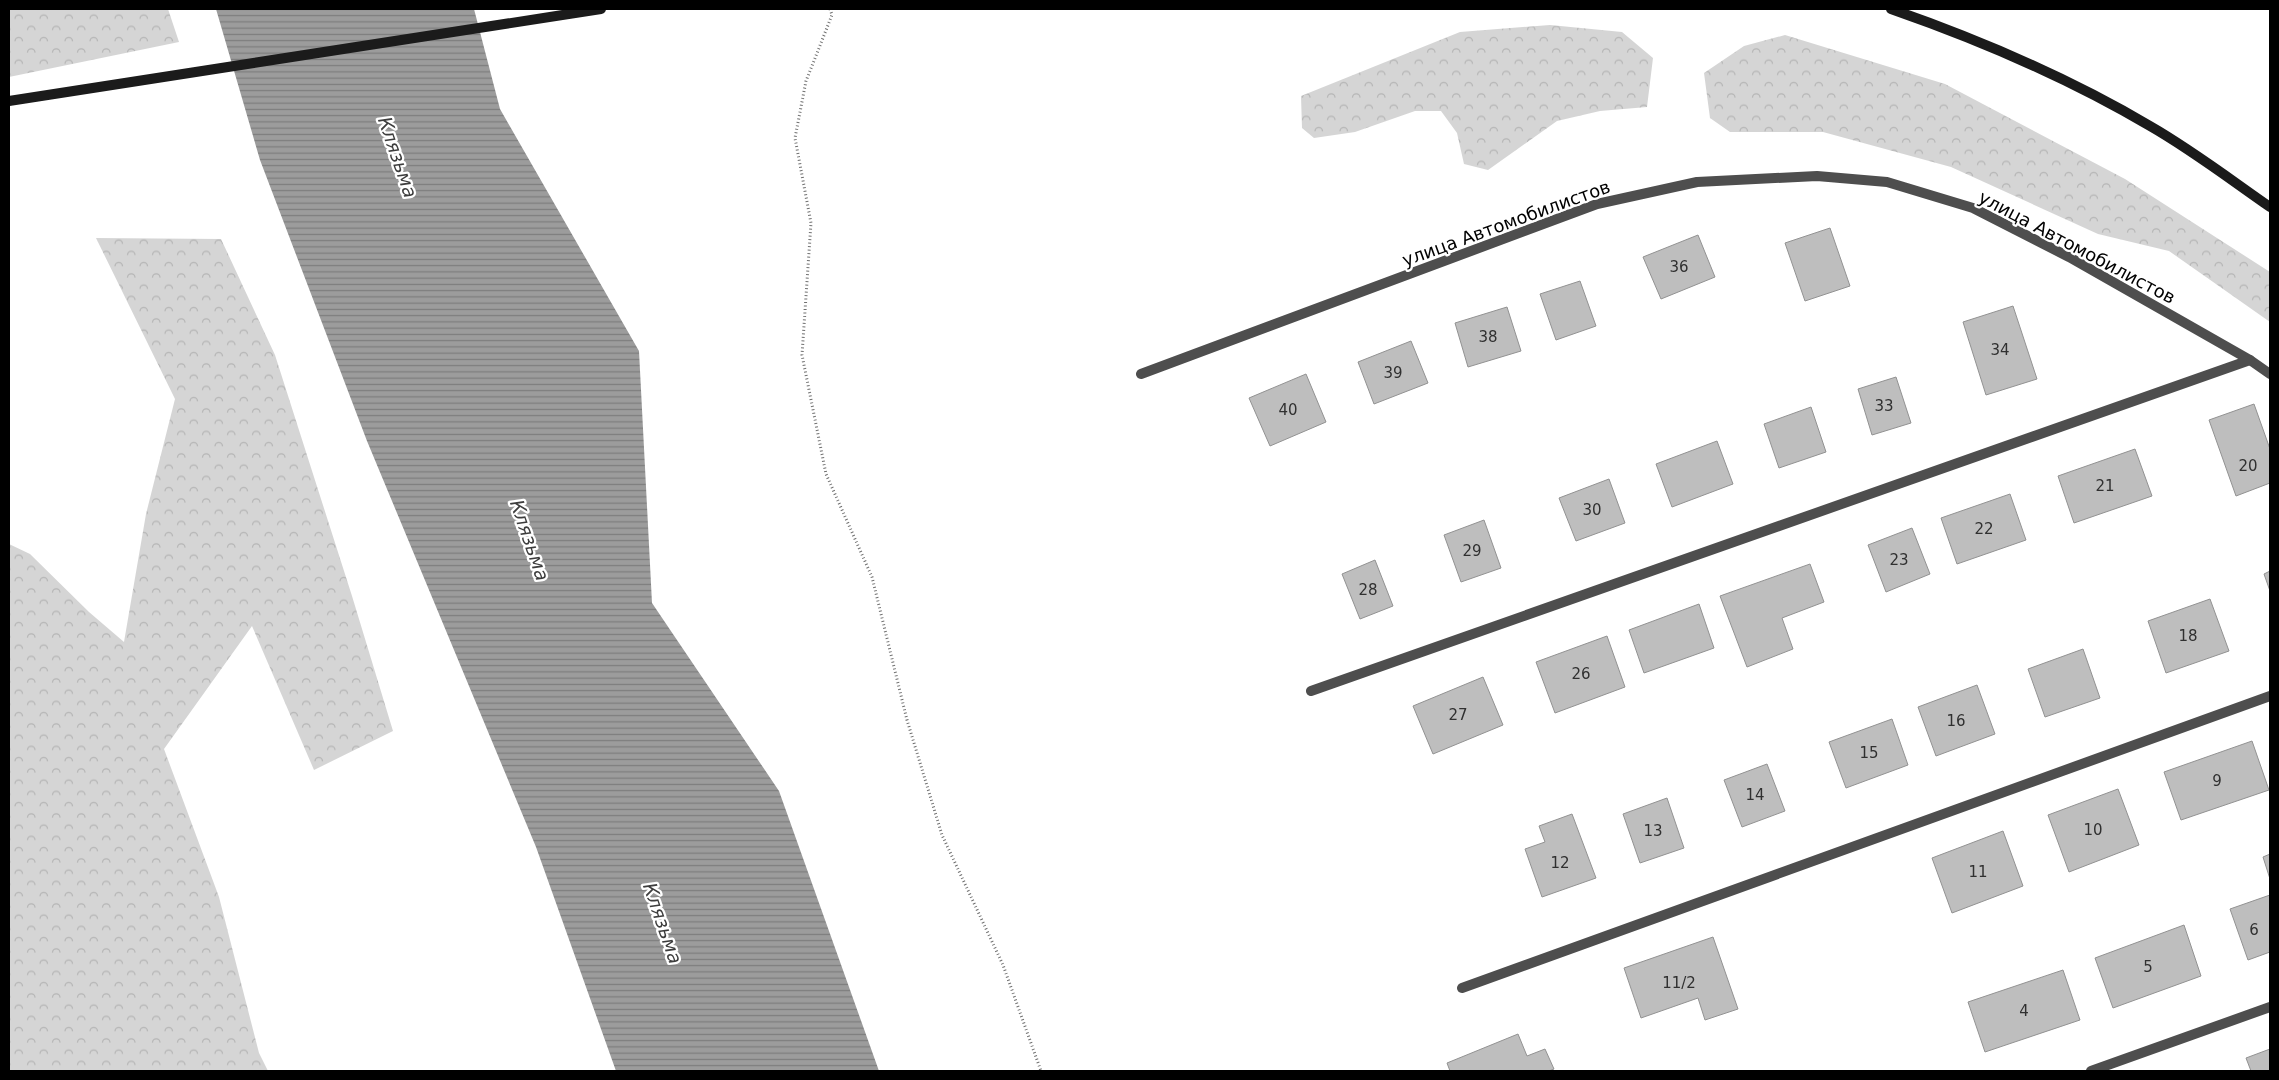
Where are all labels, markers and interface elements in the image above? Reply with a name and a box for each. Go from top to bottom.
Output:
water label: Клязьма [374,114,422,200]
street label: улица Автомобилистов [1399,176,1613,270]
street label: улица Автомобилистов [1975,186,2179,308]
house number: 36 [1669,258,1689,276]
house number: 38 [1478,328,1498,346]
house number: 34 [1990,341,2010,359]
house number: 39 [1383,364,1403,382]
house number: 33 [1874,397,1894,415]
house number: 40 [1278,401,1298,419]
house number: 20 [2238,457,2258,475]
house number: 21 [2095,477,2115,495]
water label: Клязьма [506,497,554,583]
house number: 30 [1582,501,1602,519]
house number: 22 [1974,520,1994,538]
house number: 29 [1462,542,1482,560]
house number: 23 [1889,551,1909,569]
house number: 28 [1358,581,1378,599]
house number: 18 [2178,627,2198,645]
house number: 26 [1571,665,1591,683]
house number: 27 [1448,706,1468,724]
house number: 16 [1946,712,1966,730]
house number: 15 [1859,744,1879,762]
house number: 9 [2212,772,2222,790]
house number: 14 [1745,786,1765,804]
house number: 10 [2083,821,2103,839]
house number: 13 [1643,822,1663,840]
house number: 12 [1550,854,1570,872]
house number: 11 [1968,863,1988,881]
water label: Клязьма [639,880,687,966]
house number: 6 [2249,921,2259,939]
house number: 5 [2143,958,2153,976]
house number: 11/2 [1662,974,1696,992]
house number: 4 [2019,1002,2029,1020]

